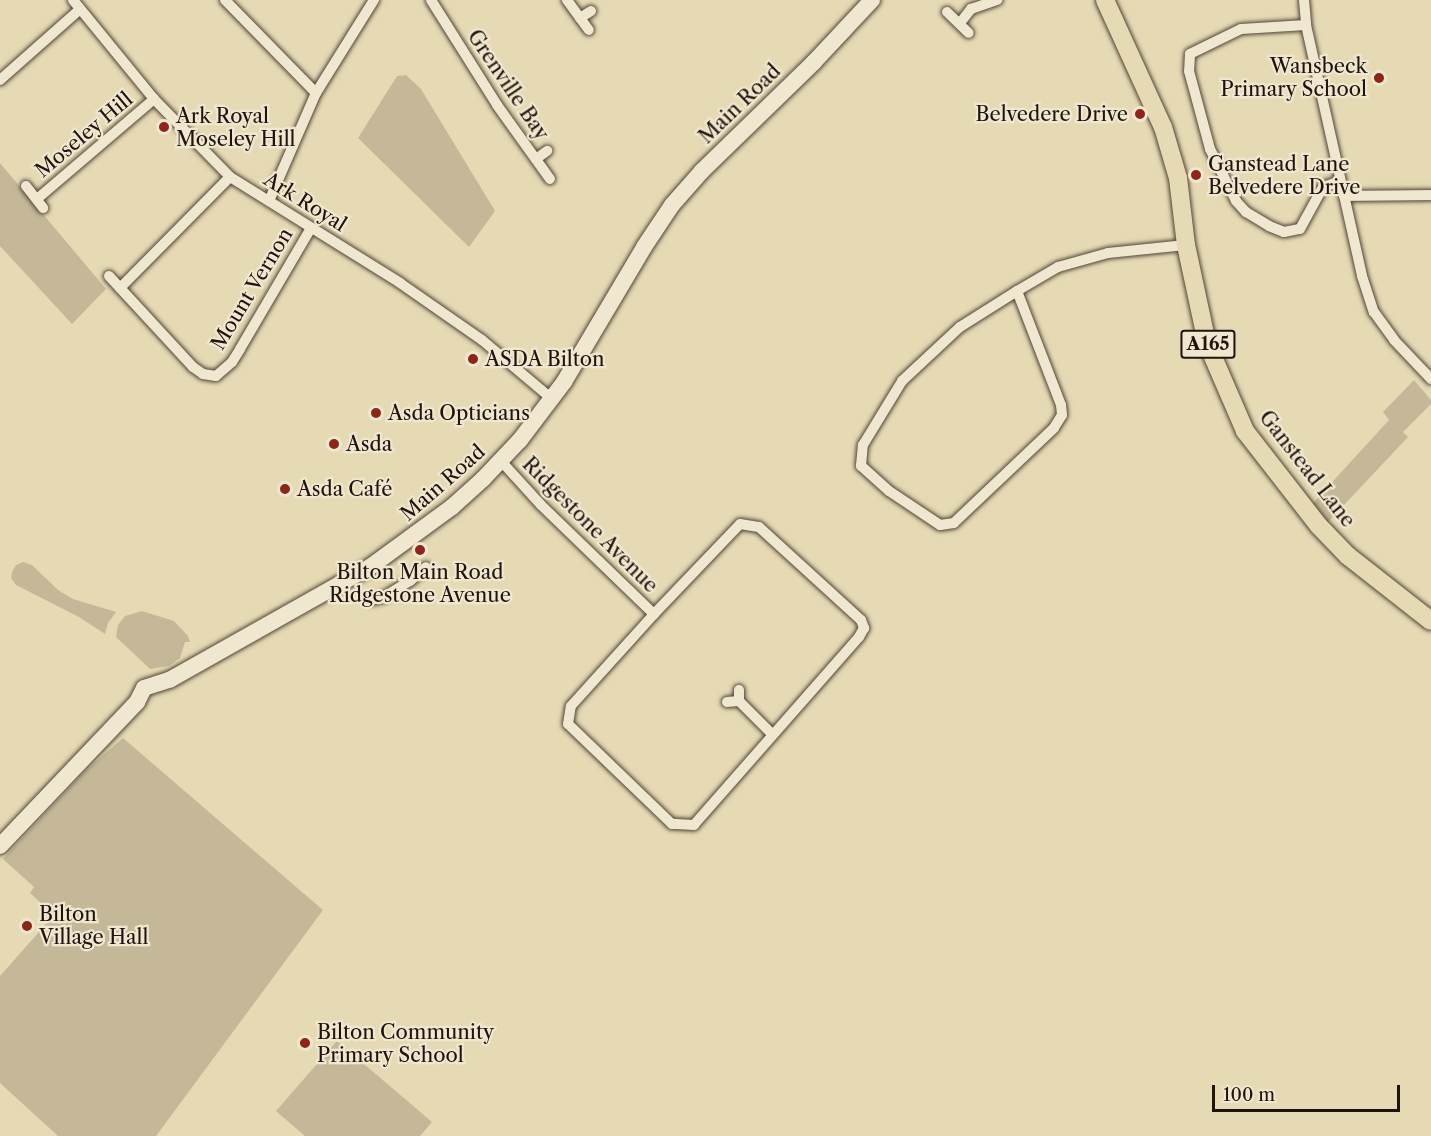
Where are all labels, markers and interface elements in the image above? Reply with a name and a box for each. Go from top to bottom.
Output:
street label: Grenville Bay [462,25,554,145]
place label: Wansbeck Primary School [1220,54,1367,101]
street label: Main Road [694,59,786,149]
marker: Wansbeck Primary School [1372,71,1386,85]
street label: Moseley Hill [30,87,138,183]
place label: Belvedere Drive [976,102,1128,126]
place label: Ark Royal Moseley Hill [176,104,296,151]
marker: Belvedere Drive [1133,107,1147,121]
marker: Ark Royal Moseley Hill [157,120,171,134]
place label: Ganstead Lane Belvedere Drive [1208,152,1360,199]
street label: Ark Royal [259,167,351,237]
marker: Ganstead Lane Belvedere Drive [1189,168,1203,182]
street label: Mount Vernon [206,223,298,355]
road number: A165 [1180,329,1236,359]
place label: ASDA Bilton [485,347,605,371]
marker: ASDA Bilton [466,352,480,366]
place label: Asda Opticians [388,401,530,425]
marker: Asda Opticians [369,406,383,420]
street label: Ganstead Lane [1254,406,1360,532]
place label: Asda [346,432,392,456]
marker: Asda [327,437,341,451]
street label: Main Road [396,440,490,526]
street label: Ridgestone Avenue [517,452,663,598]
place label: Asda Café [297,477,393,501]
marker: Asda Café [278,482,292,496]
marker: Bilton Main Road Ridgestone Avenue [413,543,427,557]
place label: Bilton Main Road Ridgestone Avenue [329,560,511,607]
place label: Bilton Village Hall [39,903,148,950]
marker: Bilton Village Hall [20,919,34,933]
place label: Bilton Community Primary School [317,1020,494,1067]
marker: Bilton Community Primary School [298,1036,312,1050]
scale bar [1215,1073,1402,1111]
text: 100 m [1223,1084,1275,1106]

